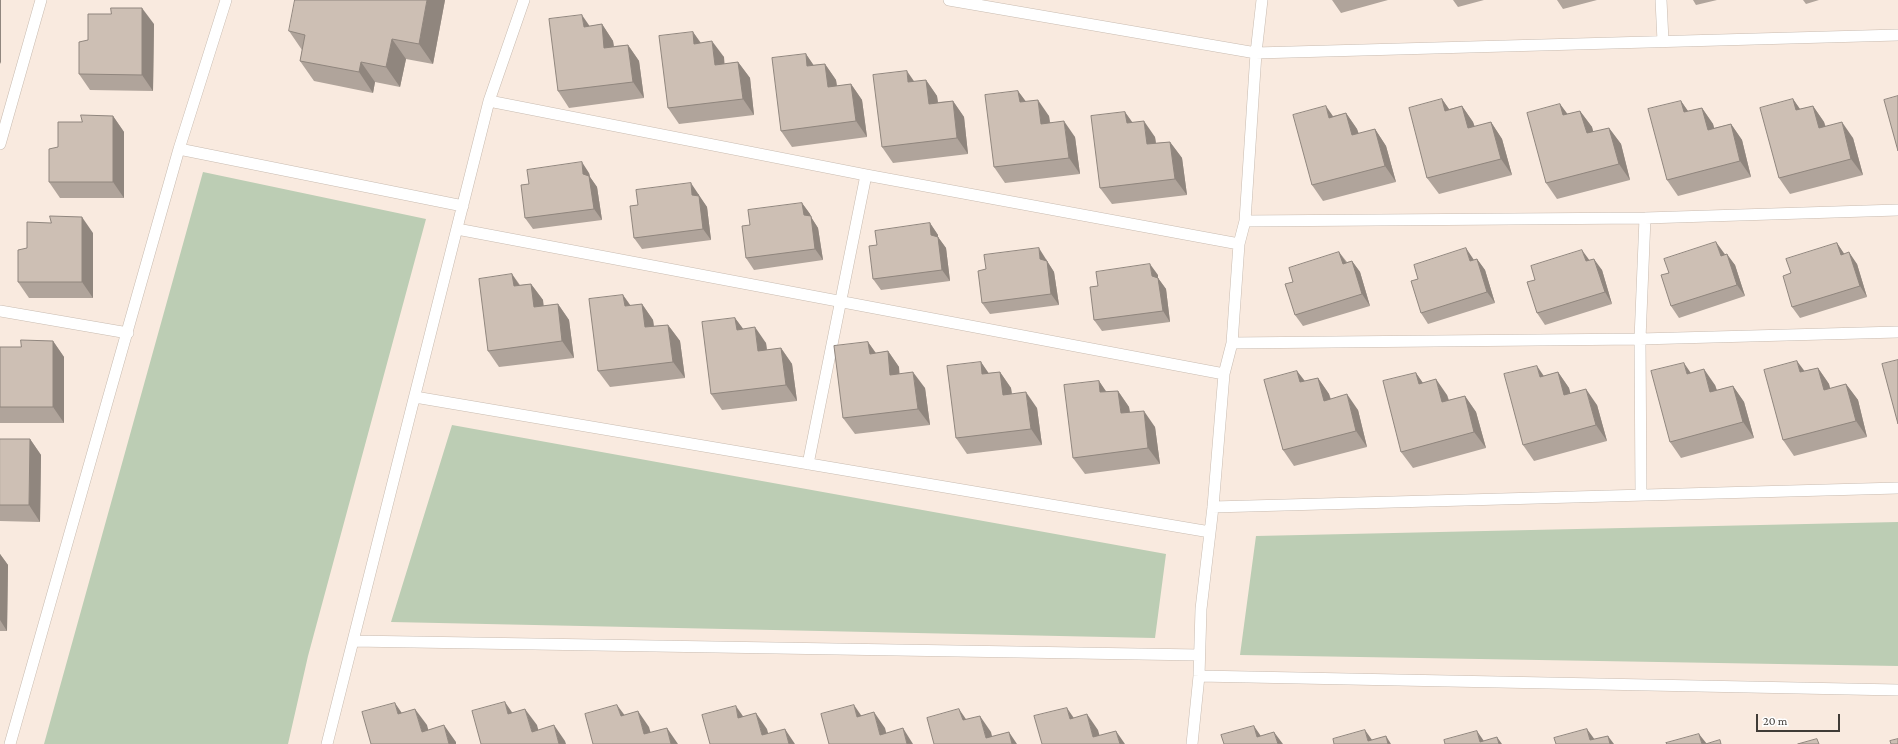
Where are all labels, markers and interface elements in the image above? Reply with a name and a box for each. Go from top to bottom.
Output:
scale bar [1758,706,1842,732]
text: 20 m [1763,714,1787,728]

